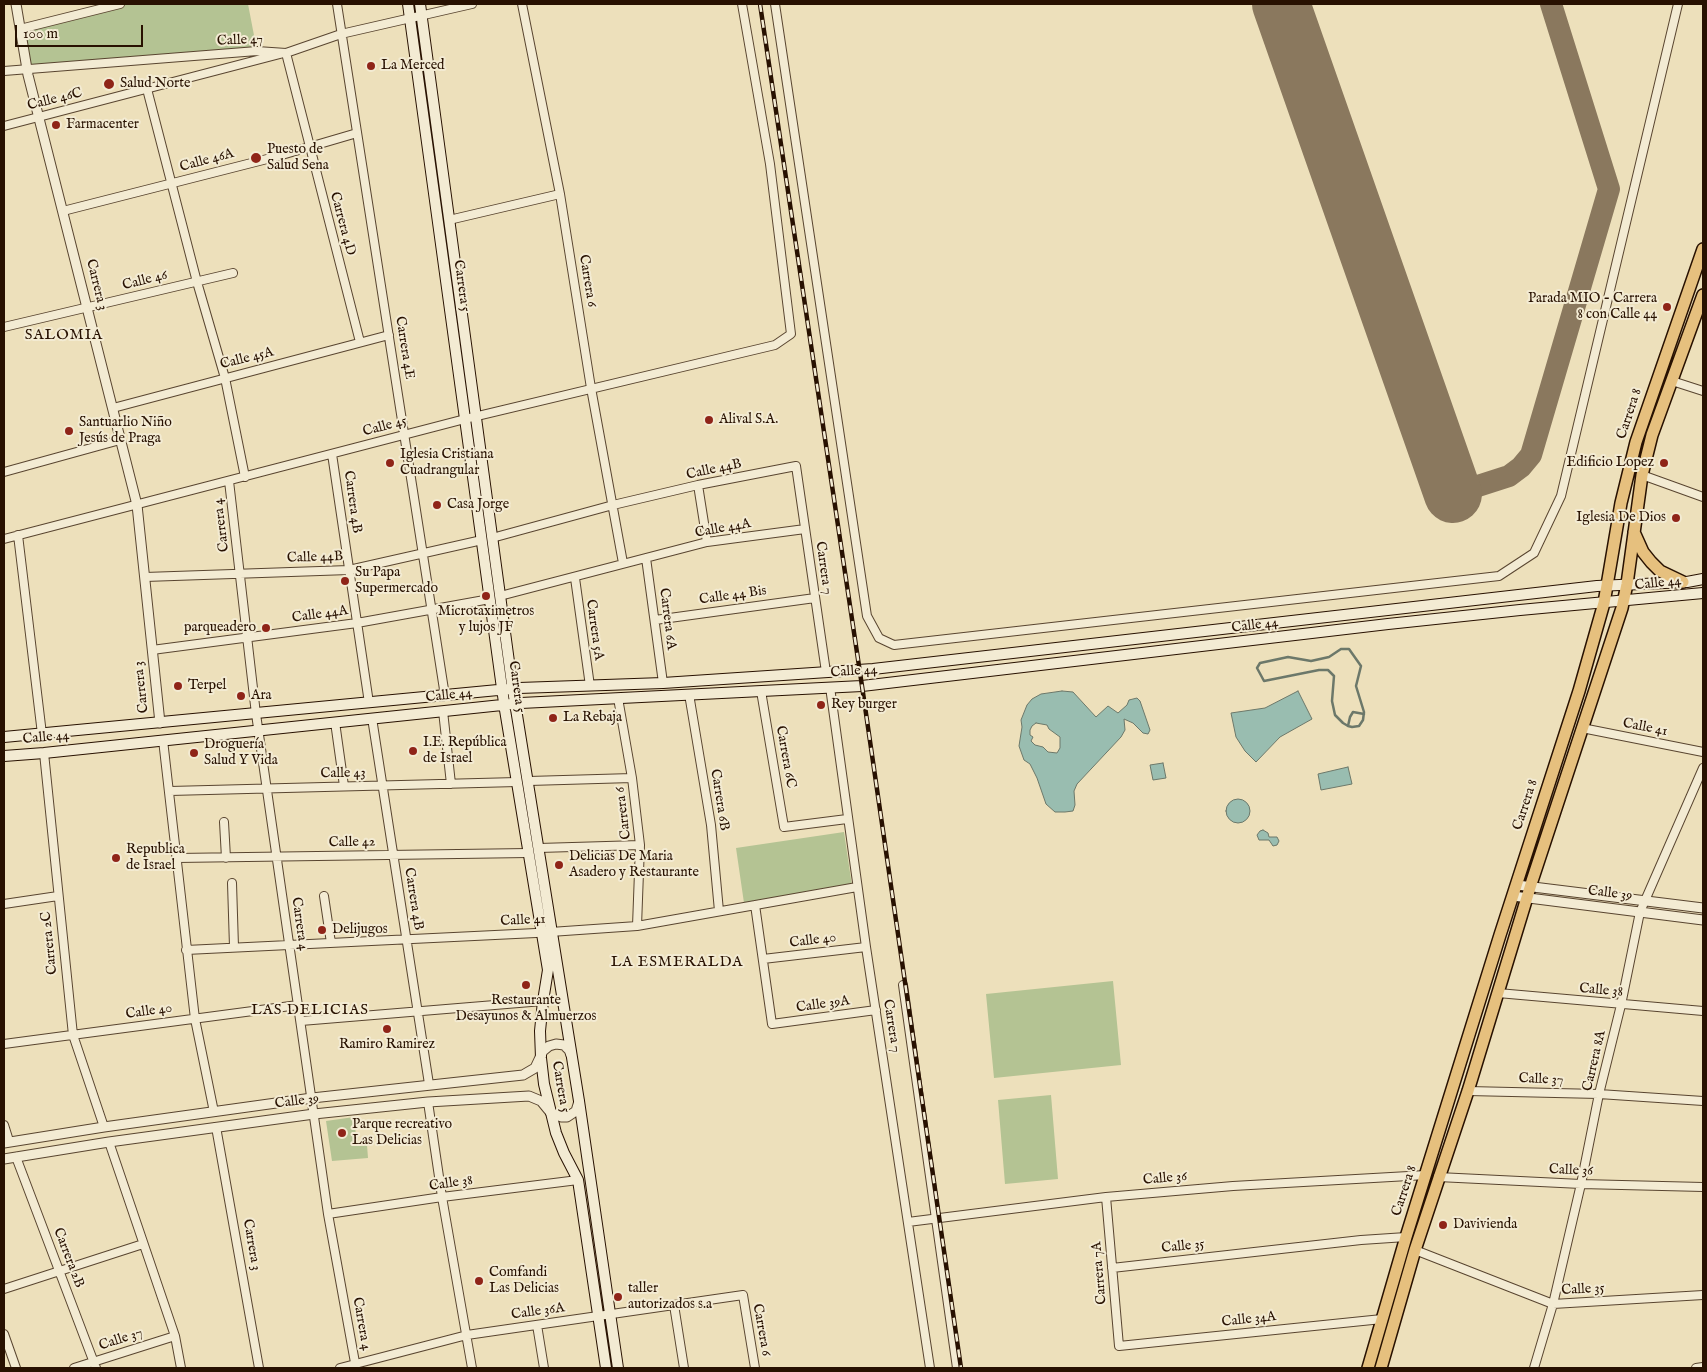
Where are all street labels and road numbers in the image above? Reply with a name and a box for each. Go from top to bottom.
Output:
street label: Calle 47 [217,32,263,50]
street label: Calle 46C [26,85,84,115]
street label: Calle 46A [178,146,236,176]
street label: Carrera 4D [325,190,359,258]
street label: Carrera 6 [575,254,599,308]
street label: Carrera 3 [82,258,110,312]
street label: Carrera 5 [449,259,473,313]
street label: Calle 46 [121,267,169,295]
street label: Carrera 4E [391,315,417,381]
street label: Calle 45A [219,344,275,374]
street label: Carrera 8 [1614,386,1646,442]
street label: Calle 45 [361,413,409,441]
street label: Calle 44B [685,456,743,484]
street label: Carrera 4B [339,470,365,534]
street label: Carrera 4 [210,497,234,553]
street label: Calle 44A [694,516,752,542]
street label: Carrera 7 [811,540,835,596]
street label: Calle 44B [287,549,343,567]
street label: Calle 44 [1634,573,1682,595]
street label: Calle 44 Bis [698,583,768,609]
street label: Carrera 6A [655,587,679,651]
street label: Carrera 5A [581,598,607,662]
street label: Calle 44A [291,603,349,627]
street label: Calle 44 [1231,615,1279,637]
street label: Carrera 3 [131,660,153,714]
street label: Carrera 5 [504,660,528,714]
street label: Calle 44 [830,662,878,682]
street label: Calle 44 [425,685,473,707]
street label: Calle 41 [1621,715,1669,741]
street label: Carrera 6C [771,725,799,789]
street label: Calle 44 [22,728,70,748]
street label: Calle 43 [320,765,366,783]
street label: Carrera 6B [706,768,732,832]
street label: Carrera 8 [1510,777,1542,833]
street label: Carrera 6 [612,786,636,840]
street label: Calle 42 [329,834,375,852]
street label: Carrera 4B [400,867,426,931]
street label: Calle 39 [1587,883,1633,905]
street label: Carrera 4 [287,896,311,952]
street label: Carrera 2C [38,911,62,975]
street label: Calle 41 [500,911,546,931]
street label: Calle 40 [789,930,837,952]
street label: Calle 38 [1578,981,1624,1001]
street label: Calle 39A [795,993,851,1017]
street label: Carrera 7 [879,998,903,1054]
street label: Calle 40 [125,1000,173,1024]
street label: Carrera 8A [1580,1029,1610,1093]
street label: Carrera 5 [547,1060,573,1114]
street label: Calle 37 [1518,1071,1564,1089]
street label: Calle 39 [274,1091,320,1113]
street label: Calle 36 [1549,1162,1593,1180]
street label: Carrera 8 [1389,1163,1421,1219]
street label: Calle 36 [1142,1169,1188,1189]
street label: Calle 38 [428,1173,474,1195]
street label: Carrera 3 [238,1218,264,1272]
street label: Carrera 2B [49,1226,87,1290]
street label: Calle 35 [1161,1236,1205,1258]
street label: Carrera 7A [1089,1241,1111,1305]
street label: Calle 35 [1561,1280,1605,1300]
street label: Carrera 4 [348,1296,374,1352]
street label: Calle 36A [510,1300,566,1324]
street label: Carrera 6 [748,1302,774,1358]
street label: Calle 34A [1221,1309,1277,1331]
street label: Calle 37 [97,1325,145,1355]

